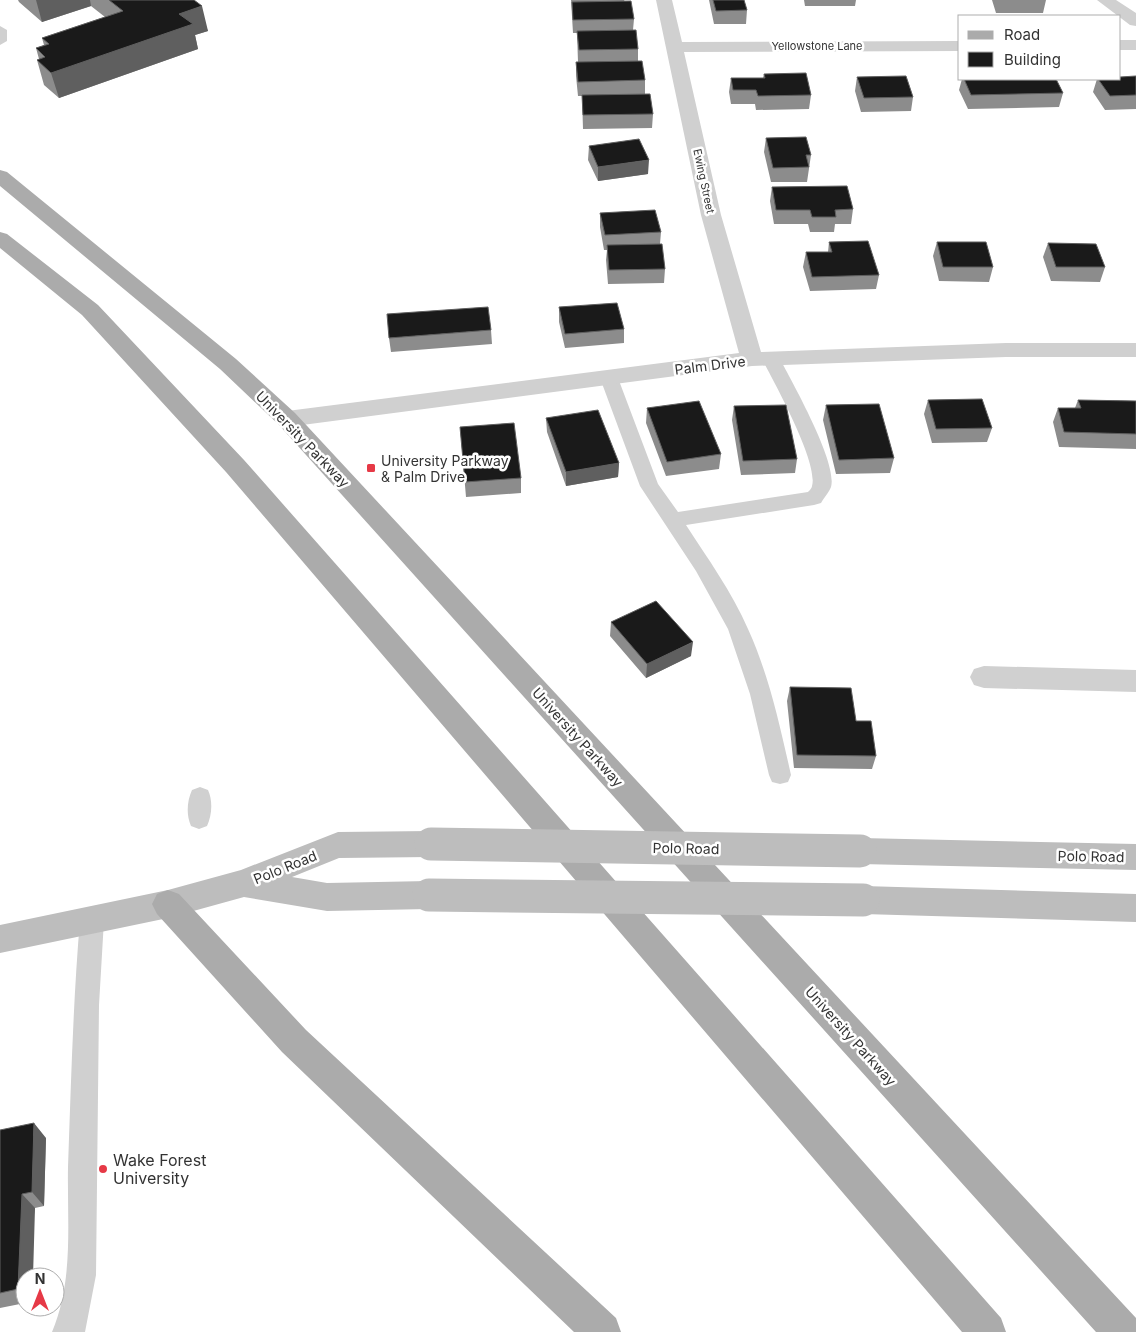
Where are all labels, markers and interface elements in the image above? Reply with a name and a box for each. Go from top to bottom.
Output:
legend [958,15,1121,80]
text: Road [1004,25,1040,44]
street label: Yellowstone Lane [772,39,862,53]
text: Building [1004,50,1061,69]
street label: Ewing Street [690,147,718,215]
street label: Palm Drive [674,352,746,378]
street label: University Parkway [253,387,353,491]
place label: University Parkway & Palm Drive [381,452,509,485]
marker: University Parkway & Palm Drive [365,462,377,474]
street label: University Parkway [529,684,627,790]
street label: Polo Road [652,839,720,857]
street label: Polo Road [251,847,319,887]
street label: Polo Road [1057,847,1125,865]
street label: University Parkway [802,983,900,1089]
place label: Wake Forest University [113,1150,206,1188]
marker: Wake Forest University [97,1163,109,1175]
north arrow [15,1267,65,1317]
text: N [35,1270,45,1287]

